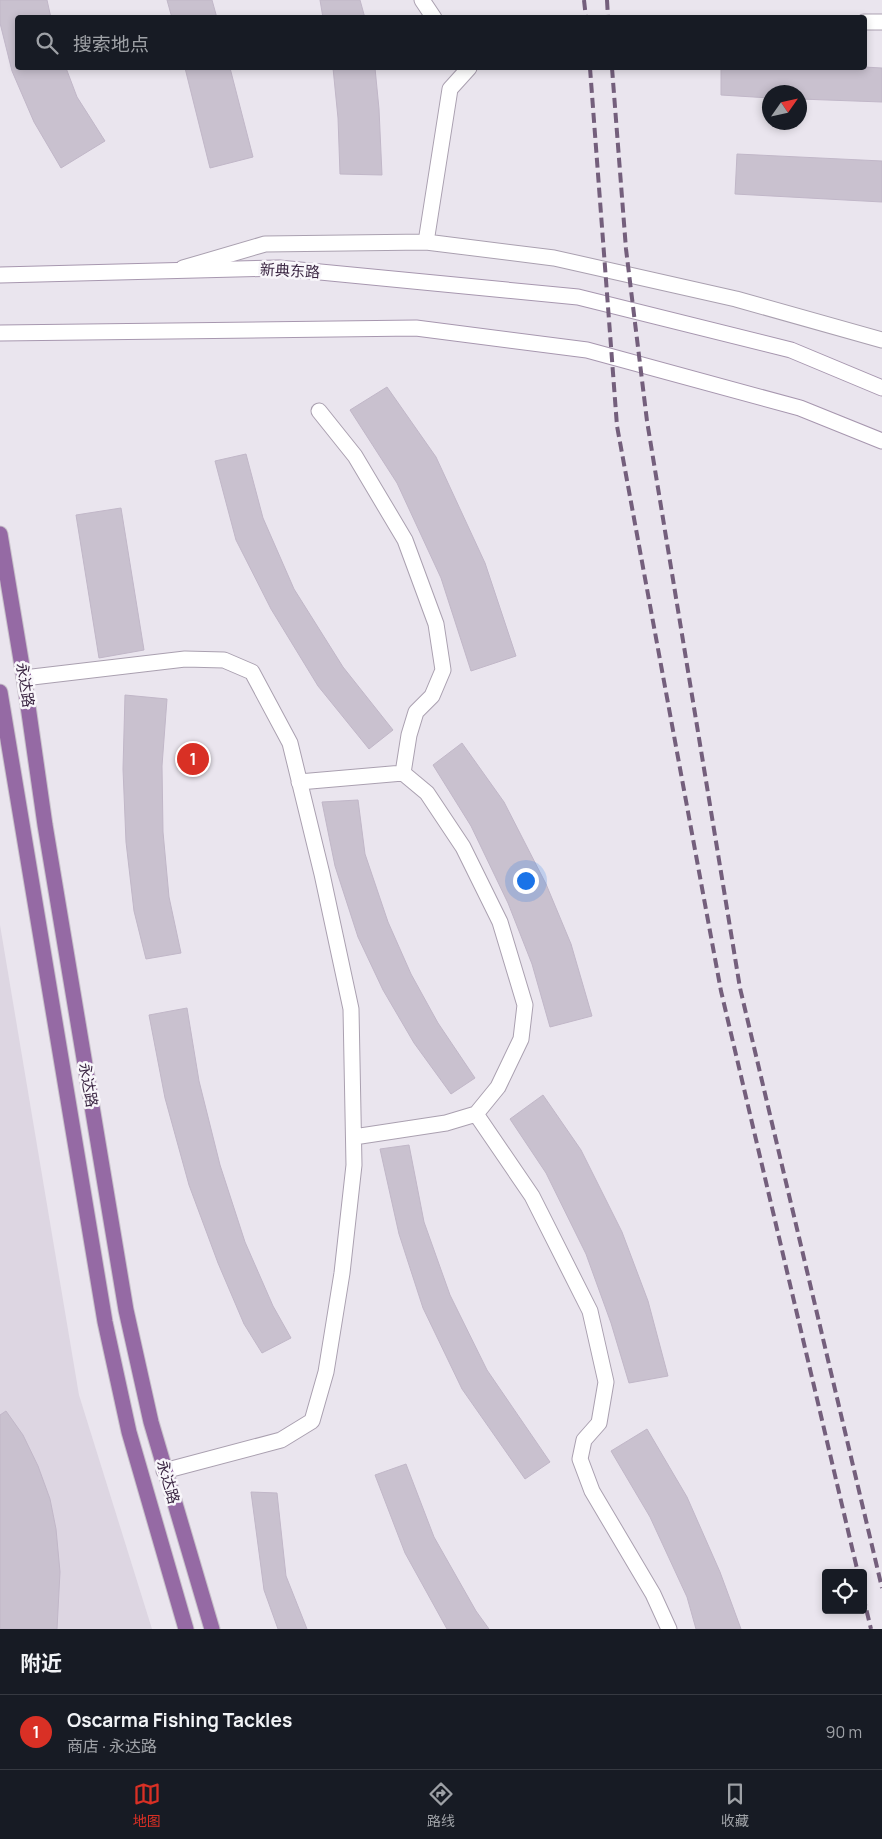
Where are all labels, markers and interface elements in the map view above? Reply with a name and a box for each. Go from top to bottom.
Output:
search box [15,15,867,70]
icon: search [33,29,61,57]
text: 搜索地点 [73,31,149,57]
north arrow [762,85,807,130]
street label: 新典东路 [260,258,321,283]
street label: 永达路 [12,661,39,709]
pin: 1 [177,740,209,778]
your location [513,868,539,894]
street label: 永达路 [74,1061,103,1109]
street label: 永达路 [152,1457,185,1506]
map controls [822,1569,867,1614]
button: locate [822,1569,867,1614]
text: 附近 [20,1649,62,1677]
text: Oscarma Fishing Tackles [67,1707,292,1733]
text: 1 [32,1721,40,1743]
text: 90 m [826,1721,862,1743]
text: 商店 · 永达路 [67,1735,157,1757]
tab: 地图 [133,1780,161,1830]
tab: 路线 [427,1780,455,1830]
tab: 收藏 [721,1780,749,1830]

